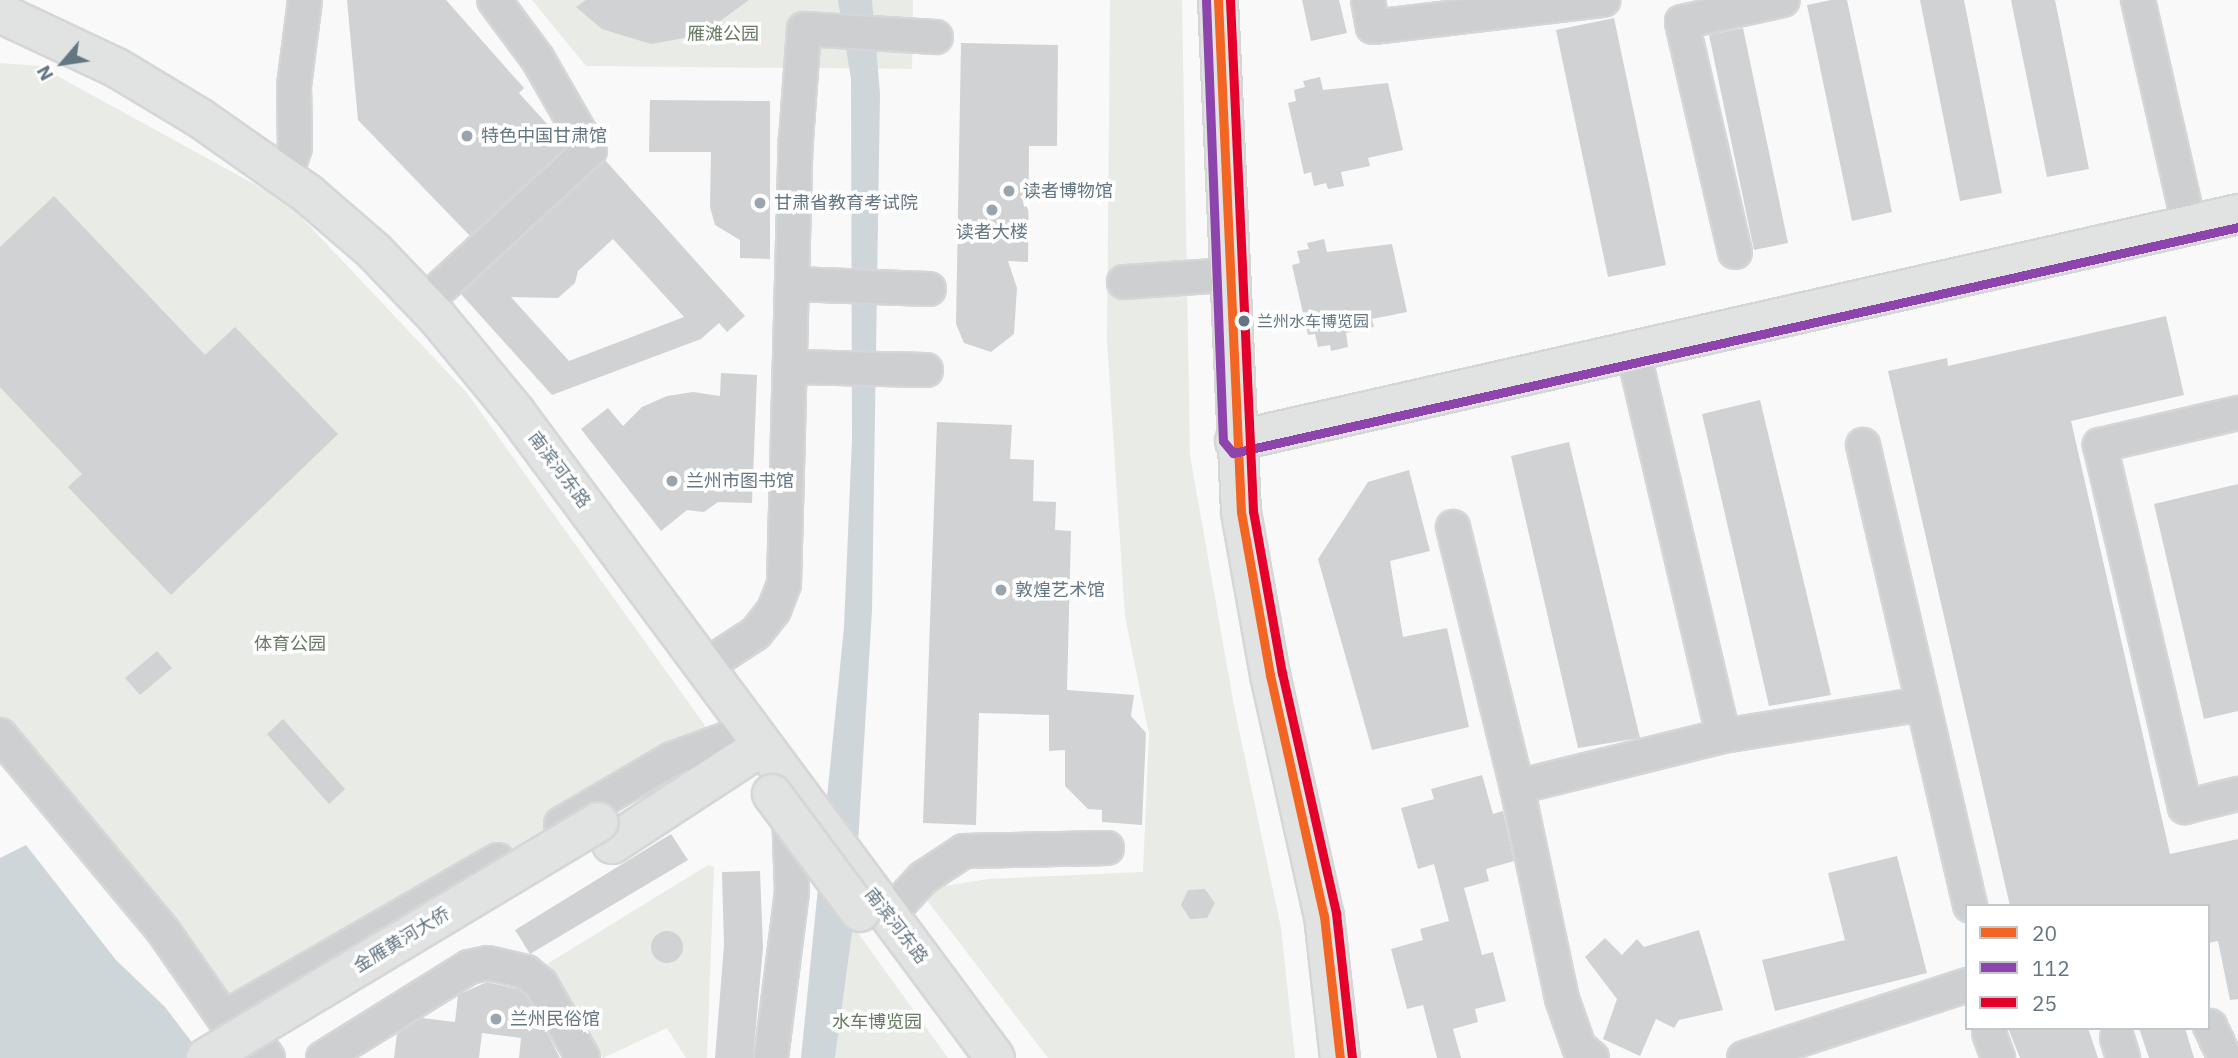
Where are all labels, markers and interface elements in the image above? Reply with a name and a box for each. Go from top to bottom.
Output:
park label: 雁滩公园 [687,23,759,45]
north arrow [28,28,98,98]
text: N [31,61,58,85]
place label: 特色中国甘肃馆 [481,125,607,147]
marker: 特色中国甘肃馆 [459,128,475,144]
place label: 读者博物馆 [1023,180,1113,202]
marker: 读者博物馆 [1001,183,1017,199]
place label: 甘肃省教育考试院 [774,192,918,214]
marker: 甘肃省教育考试院 [752,195,768,211]
marker: 读者大楼 [984,202,1000,218]
place label: 读者大楼 [956,221,1028,243]
place label: 兰州水车博览园 [1257,311,1369,331]
marker: 兰州水车博览园 [1237,314,1251,328]
street label: 南滨河东路 [523,428,595,512]
place label: 兰州市图书馆 [686,470,794,492]
marker: 兰州市图书馆 [664,473,680,489]
place label: 敦煌艺术馆 [1015,579,1105,601]
marker: 敦煌艺术馆 [993,582,1009,598]
park label: 体育公园 [254,633,326,655]
street label: 南滨河东路 [860,884,932,968]
street label: 金雁黄河大侨 [350,903,454,977]
legend [1965,904,2210,1030]
text: 20 [2032,919,2057,947]
text: 112 [2032,954,2070,982]
text: 25 [2032,989,2057,1017]
place label: 兰州民俗馆 [510,1008,600,1030]
marker: 兰州民俗馆 [488,1011,504,1027]
park label: 水车博览园 [832,1011,922,1033]

